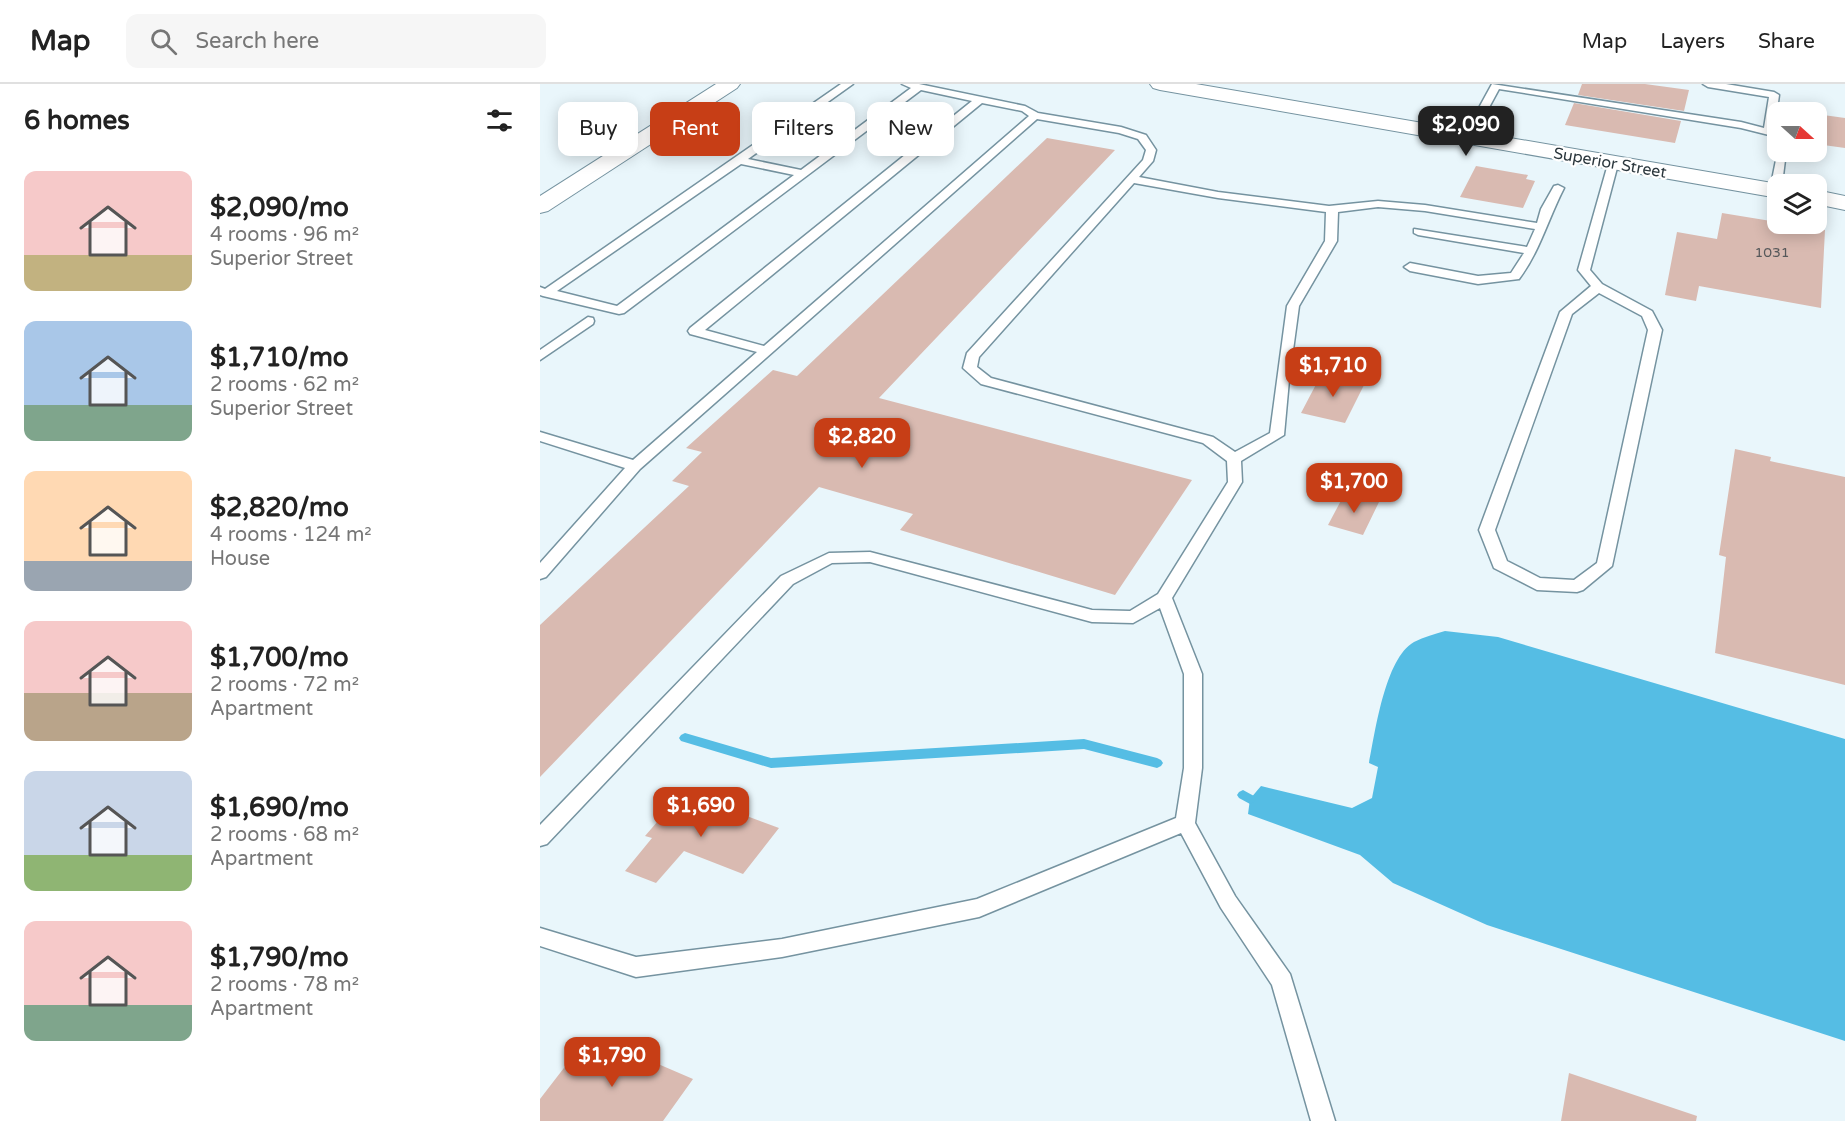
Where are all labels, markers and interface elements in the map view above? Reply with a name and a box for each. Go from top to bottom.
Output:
search box [126,14,546,68]
text: Map [30,24,90,58]
icon: search [147,25,180,58]
text: Search here [195,28,319,54]
text: Map [1582,29,1627,54]
text: Layers [1660,29,1725,54]
text: Share [1758,29,1815,54]
chip: Buy [558,102,638,156]
chip: Rent [650,102,740,156]
chip: Filters [752,102,855,156]
chip: New [867,102,954,156]
north arrow [1767,102,1827,162]
map controls [1767,102,1827,234]
icon: filters [483,104,516,137]
text: 6 homes [24,105,130,136]
pin: $2,090 [1417,106,1515,157]
text: $2,090 [1432,113,1500,137]
street label: Superior Street [1552,143,1668,183]
button: layers [1767,174,1827,234]
text: $2,090/mo [210,192,349,223]
icon: home [72,195,144,267]
text: 4 rooms · 96 m² [210,223,359,247]
house number: 1031 [1754,244,1790,261]
text: Superior Street [210,247,353,271]
text: $1,710/mo [210,342,349,373]
icon: home [72,345,144,417]
pin: $1,710 [1284,347,1382,398]
text: $1,710 [1299,354,1367,378]
text: 2 rooms · 62 m² [210,373,359,397]
text: Superior Street [210,397,353,421]
pin: $2,820 [813,418,911,469]
text: $2,820 [828,425,896,449]
pin: $1,700 [1305,463,1403,514]
text: $1,700 [1320,470,1388,494]
text: $2,820/mo [210,492,349,523]
icon: home [72,495,144,567]
text: 4 rooms · 124 m² [210,523,372,547]
text: House [210,547,270,571]
text: $1,700/mo [210,642,349,673]
icon: home [72,645,144,717]
text: 2 rooms · 72 m² [210,673,359,697]
text: Apartment [210,697,313,721]
pin: $1,690 [652,787,750,838]
text: $1,690/mo [210,792,349,823]
text: $1,690 [667,794,735,818]
icon: home [72,795,144,867]
text: 2 rooms · 68 m² [210,823,359,847]
text: Apartment [210,847,313,871]
text: $1,790/mo [210,942,349,973]
icon: home [72,945,144,1017]
text: 2 rooms · 78 m² [210,973,359,997]
text: Apartment [210,997,313,1021]
pin: $1,790 [563,1037,661,1088]
text: $1,790 [578,1044,646,1068]

